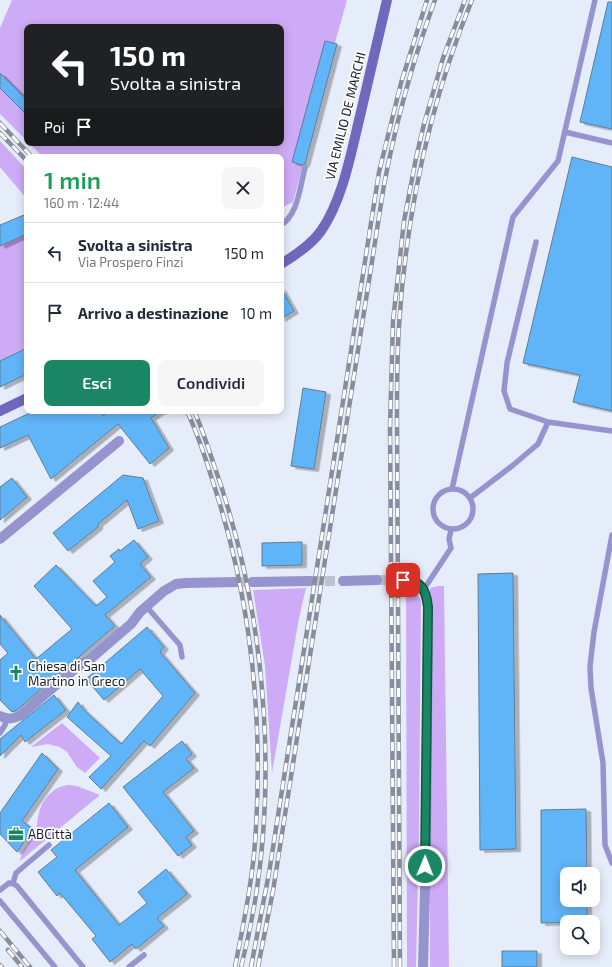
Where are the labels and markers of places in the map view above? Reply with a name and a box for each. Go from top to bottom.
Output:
pin [386,563,420,597]
place label: Chiesa di San Martino in Greco [28,658,125,689]
church icon: Chiesa di San Martino in Greco [7,664,25,682]
office icon: ABCittà [7,825,25,843]
place label: ABCittà [28,826,72,842]

